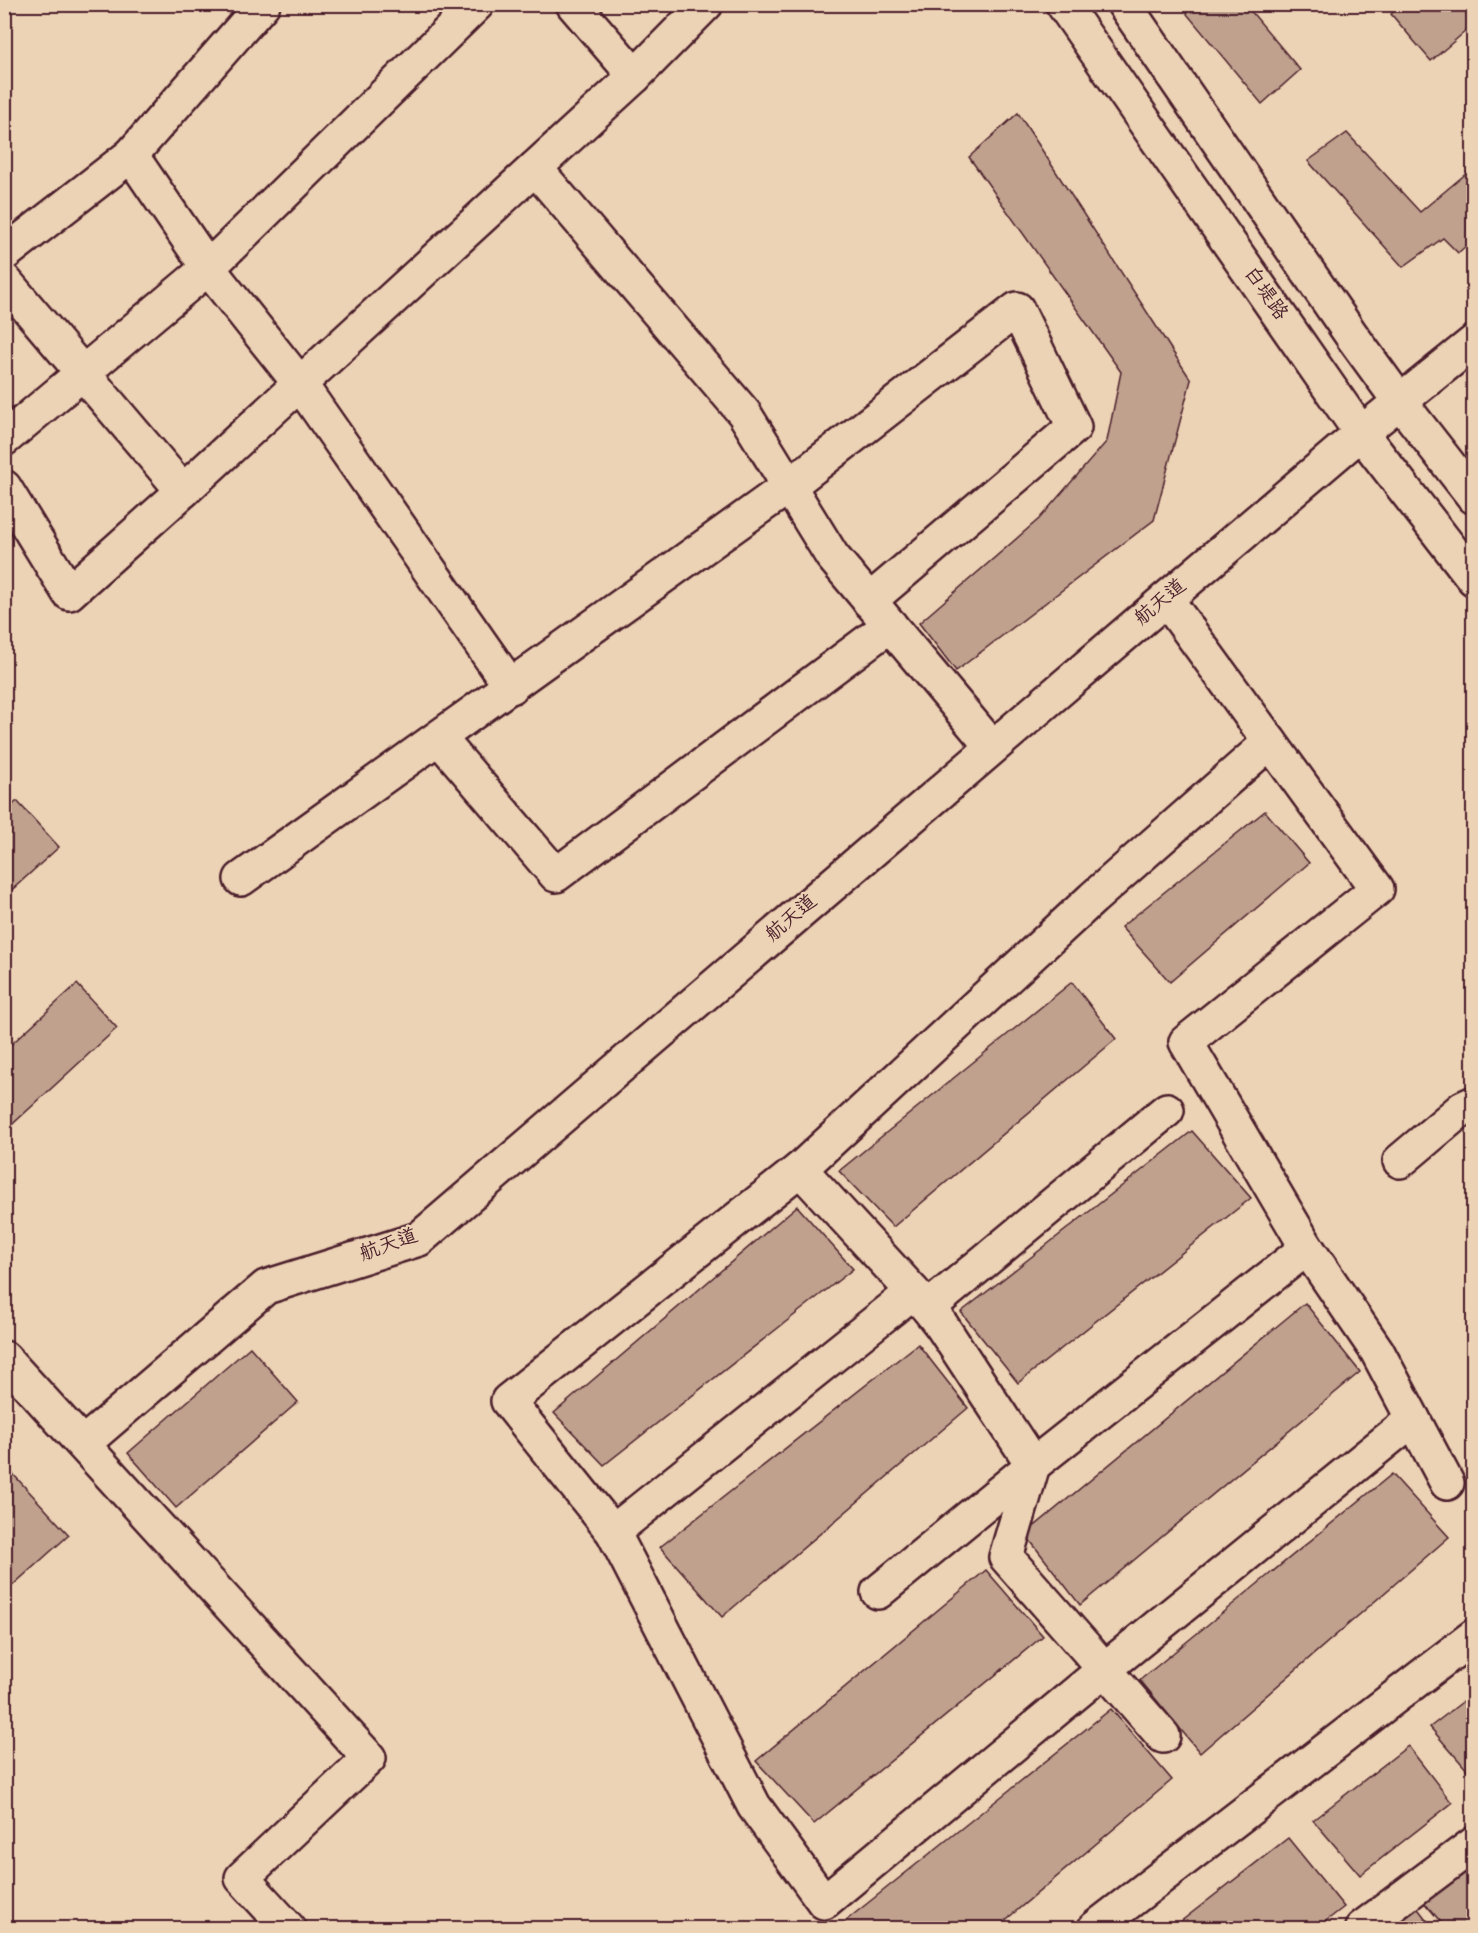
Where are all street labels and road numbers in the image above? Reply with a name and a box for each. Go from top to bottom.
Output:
street label: 白堤路 [1236,261,1295,328]
street label: 航天道 [1129,573,1193,633]
street label: 航天道 [760,888,824,950]
street label: 航天道 [356,1222,422,1270]

